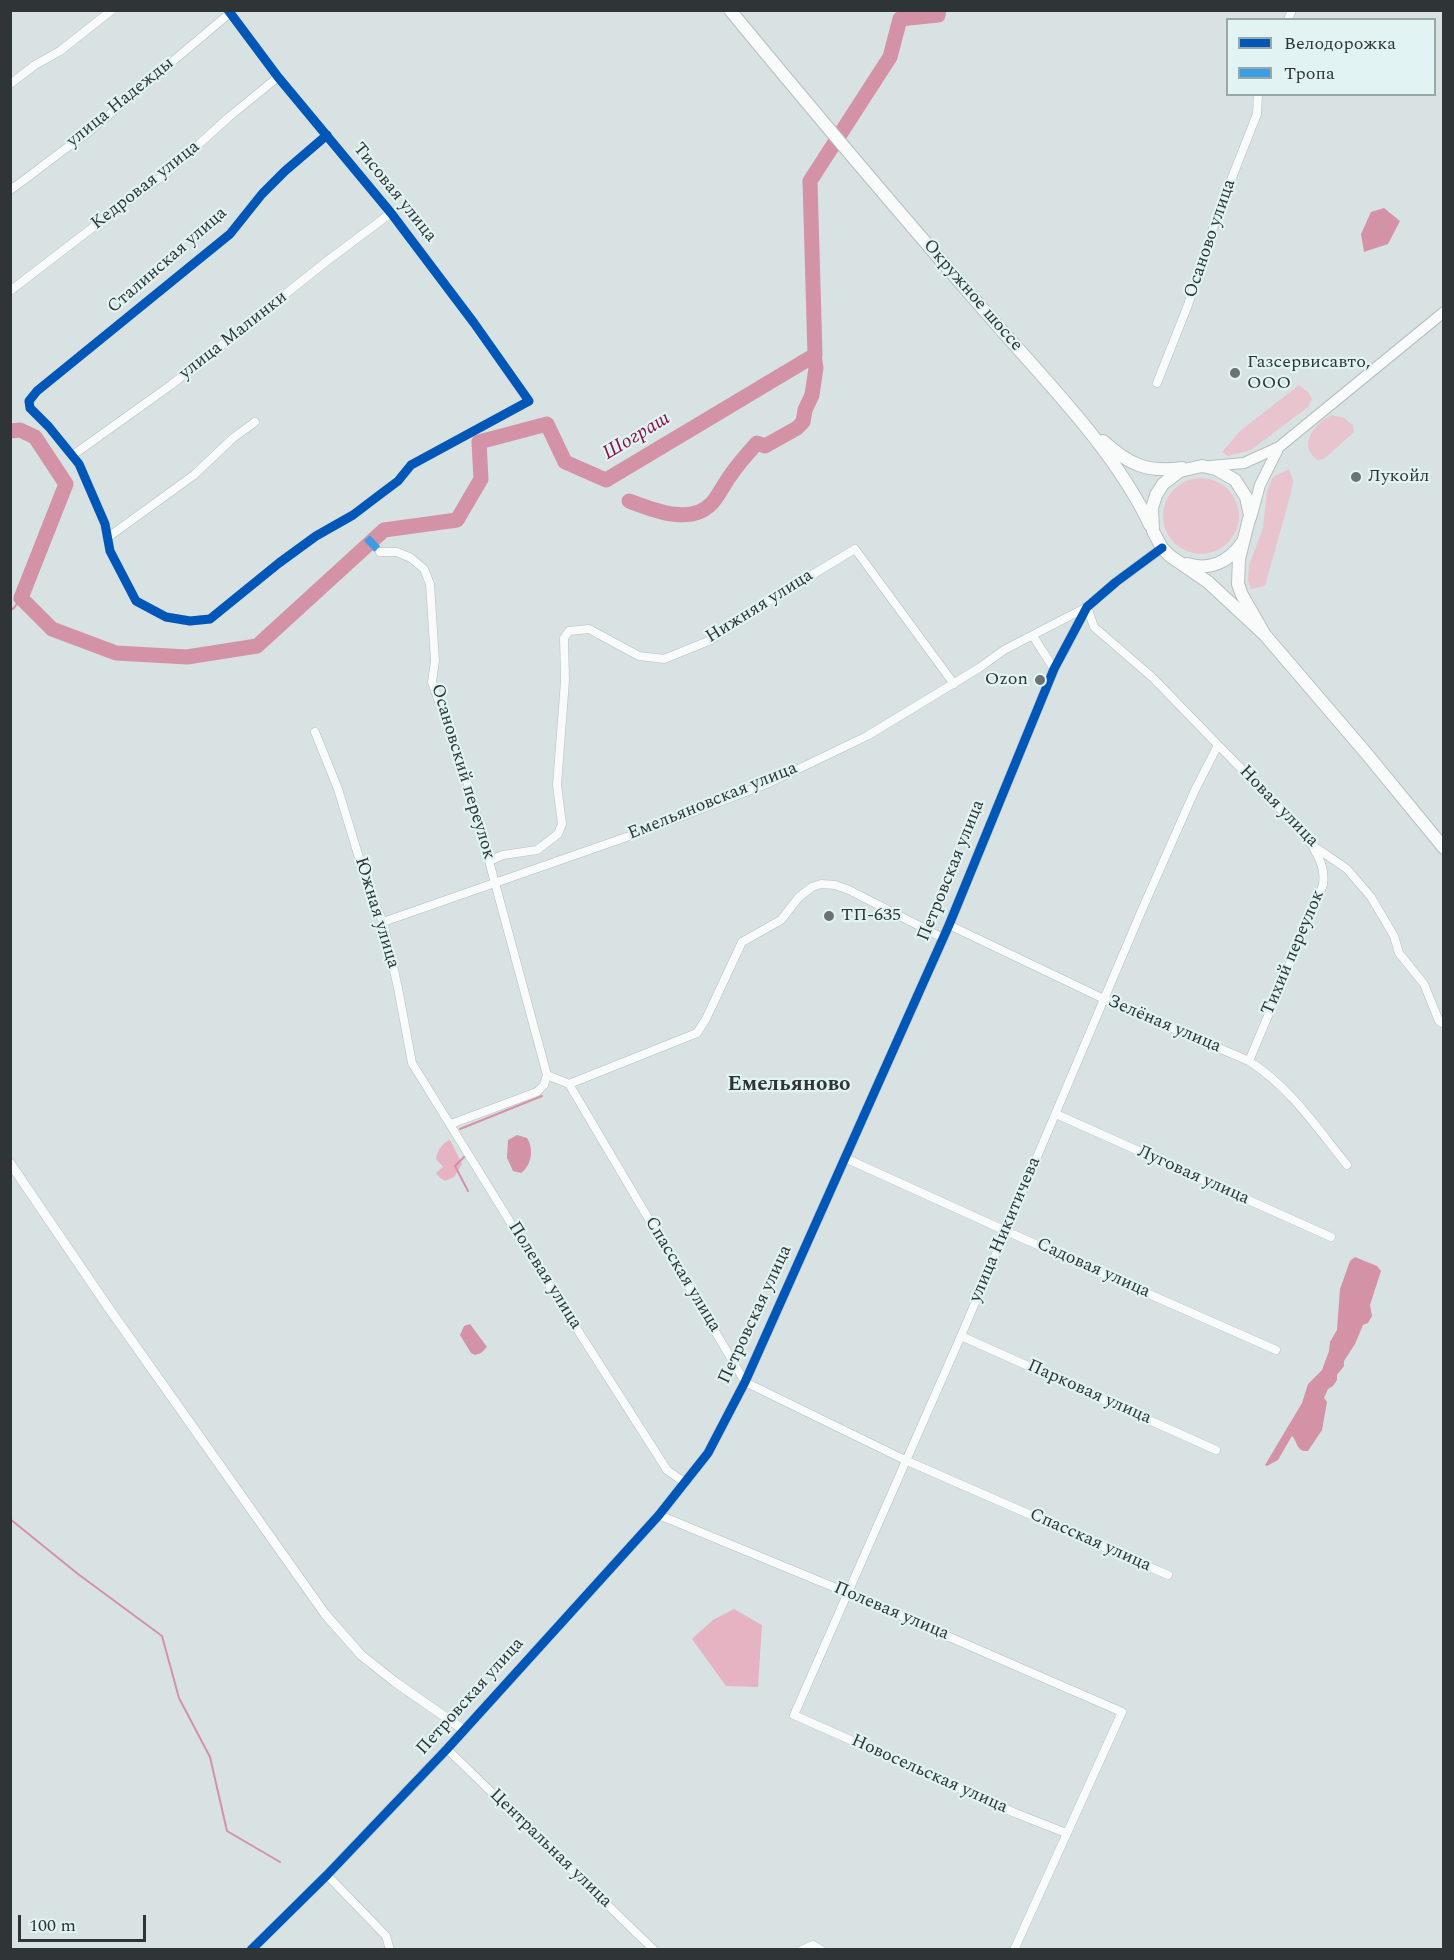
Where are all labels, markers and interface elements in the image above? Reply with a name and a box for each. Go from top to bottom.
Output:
legend [1226,18,1436,96]
text: Велодорожка [1284,30,1396,57]
street label: улица Надежды [63,53,179,153]
text: Тропа [1284,60,1335,87]
street label: Кедровая улица [87,137,205,235]
street label: Тисовая улица [347,139,441,247]
street label: Осаново улица [1181,177,1241,301]
street label: Сталинская улица [104,203,232,319]
street label: Окружное шоссе [918,236,1026,356]
street label: улица Малинки [176,287,292,385]
place label: Газсервисавто, ООО [1247,352,1370,394]
marker: Газсервисавто, ООО [1228,366,1242,380]
water label: Шограш [599,408,675,466]
place label: Лукойл [1368,466,1430,488]
marker: Лукойл [1349,470,1363,484]
street label: Нижняя улица [702,565,818,649]
place label: Ozon [985,669,1028,691]
marker: Ozon [1033,673,1047,687]
street label: Осановский переулок [425,682,499,862]
street label: Емельяновская улица [625,758,801,846]
street label: Новая улица [1234,762,1322,852]
street label: Петровская улица [914,797,990,945]
street label: Южная улица [349,855,403,971]
street label: Тихий переулок [1258,887,1330,1019]
place label: ТП-635 [841,905,901,927]
marker: ТП-635 [822,909,836,923]
street label: Зелёная улица [1104,991,1224,1059]
district label: Емельяново [727,1073,851,1099]
street label: Луговая улица [1134,1142,1252,1210]
street label: улица Никитичева [966,1154,1046,1306]
street label: Спасская улица [639,1213,725,1337]
street label: Полевая улица [502,1218,586,1334]
street label: Садовая улица [1033,1234,1153,1304]
street label: Петровская улица [714,1242,798,1388]
street label: Парковая улица [1024,1356,1154,1430]
street label: Спасская улица [1026,1505,1154,1577]
street label: Полевая улица [830,1578,952,1646]
street label: Петровская улица [413,1634,529,1760]
street label: Новосельская улица [847,1731,1011,1819]
street label: Центральная улица [484,1785,616,1913]
scale bar [21,1903,148,1941]
text: 100 m [29,1912,76,1939]

